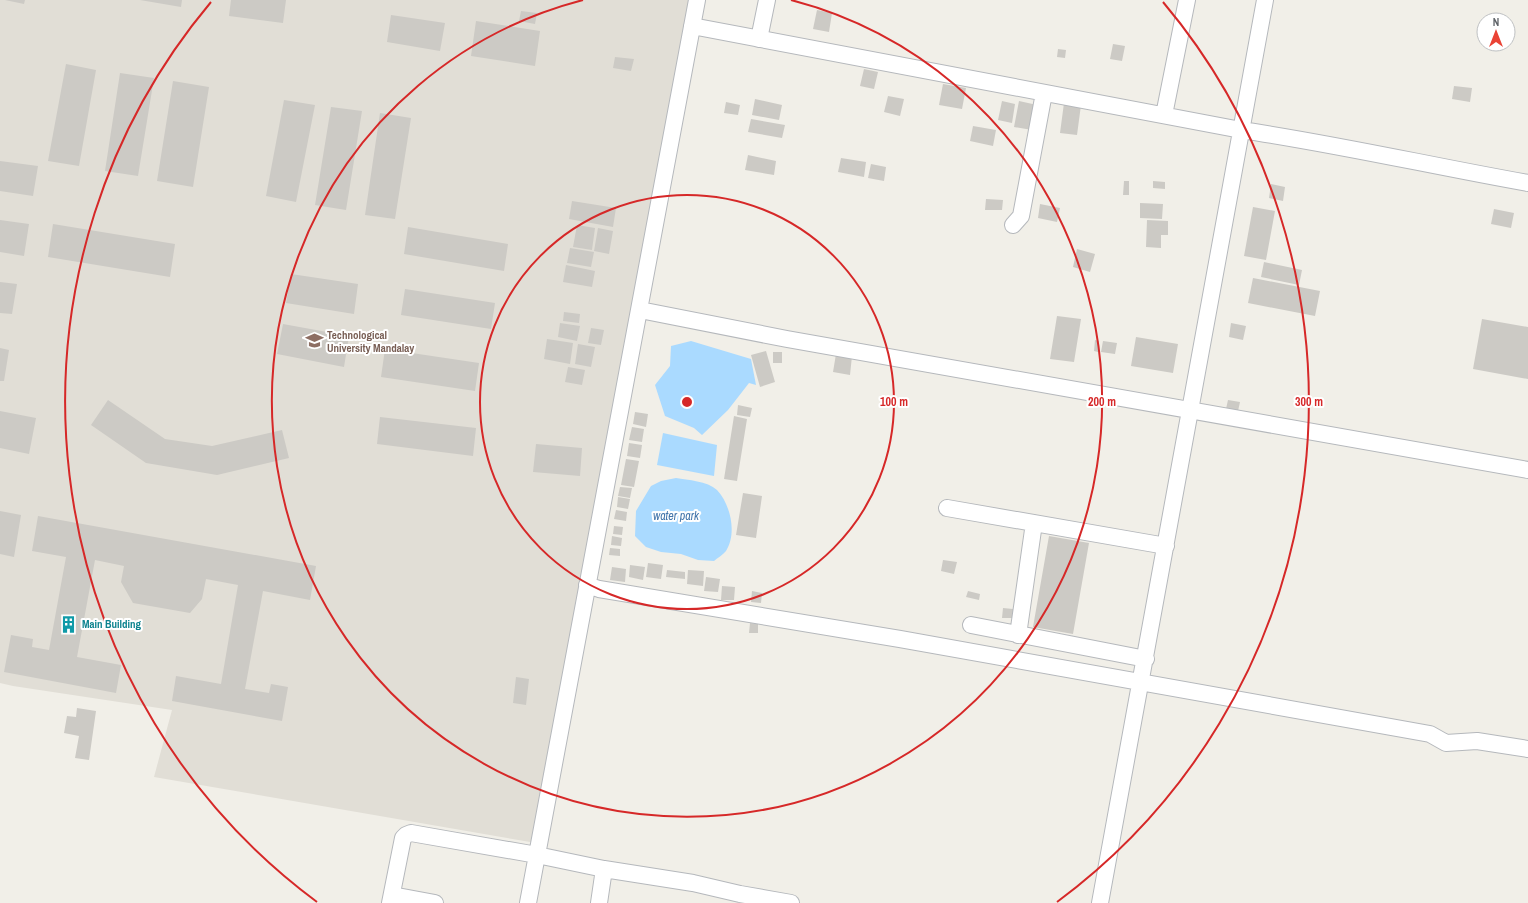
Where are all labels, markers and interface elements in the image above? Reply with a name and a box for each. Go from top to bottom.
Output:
north arrow [1476,12,1516,52]
text: N [1493,15,1499,29]
place label: Technological University Mandalay [327,328,414,355]
school or university icon: Technological University Mandalay [304,331,324,351]
text: 100 m [880,394,908,410]
text: 200 m [1088,394,1116,410]
text: 300 m [1295,394,1323,410]
centre of rings [680,395,694,409]
water label: water park [653,508,700,524]
building icon: Main Building [59,614,79,634]
place label: Main Building [82,617,142,631]

